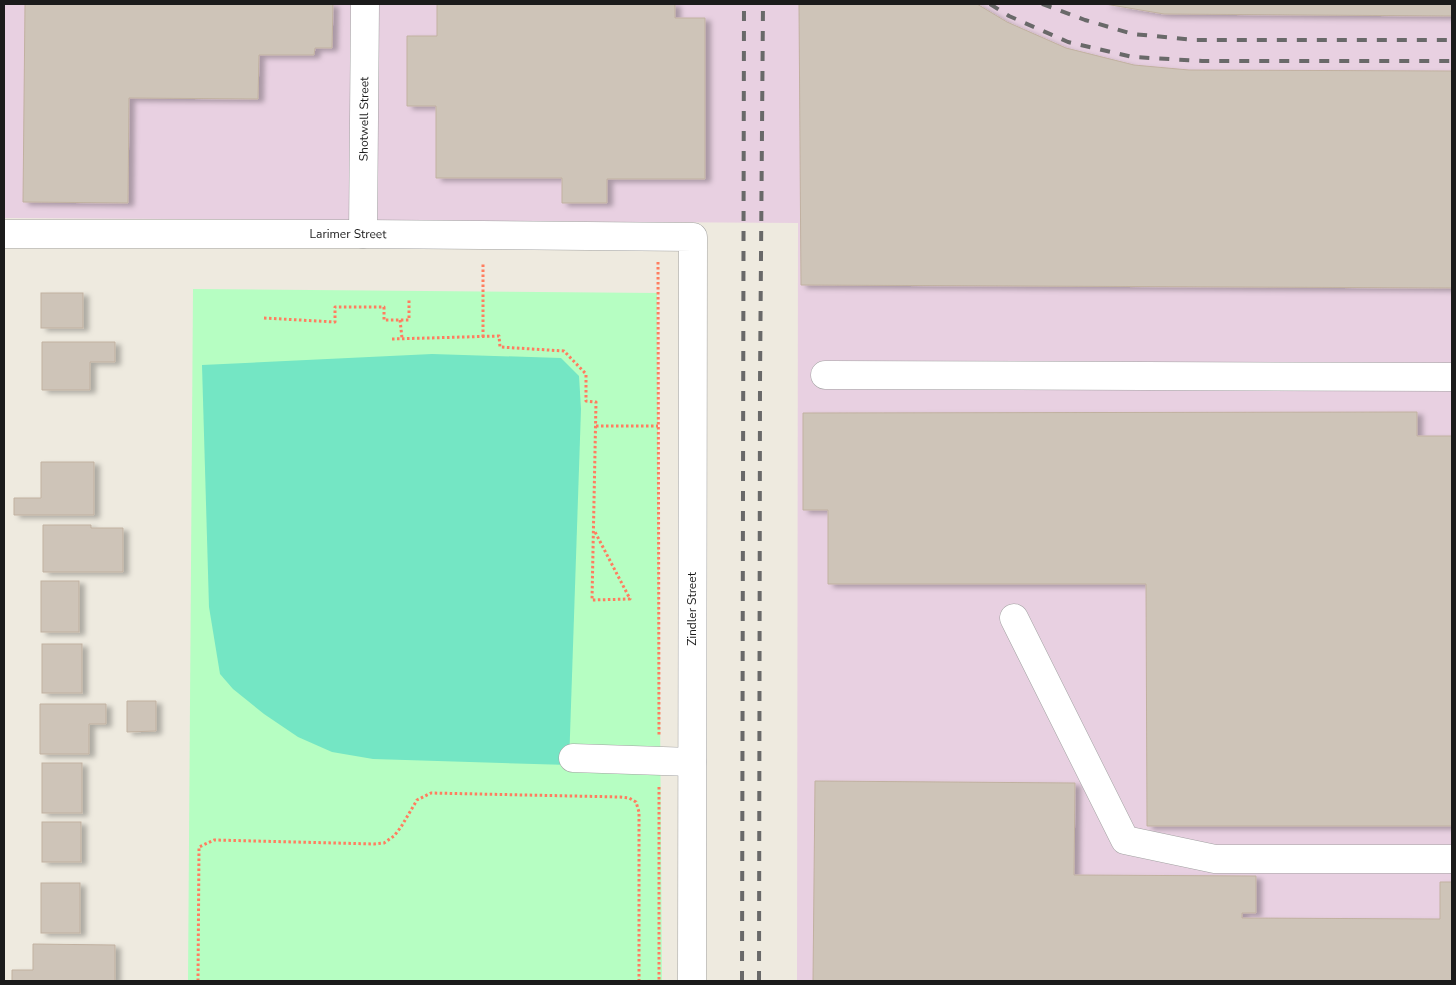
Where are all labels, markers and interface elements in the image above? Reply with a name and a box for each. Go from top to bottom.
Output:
street label: Shotwell Street [356,76,372,161]
street label: Larimer Street [310,226,387,242]
street label: Zindler Street [684,571,700,646]

